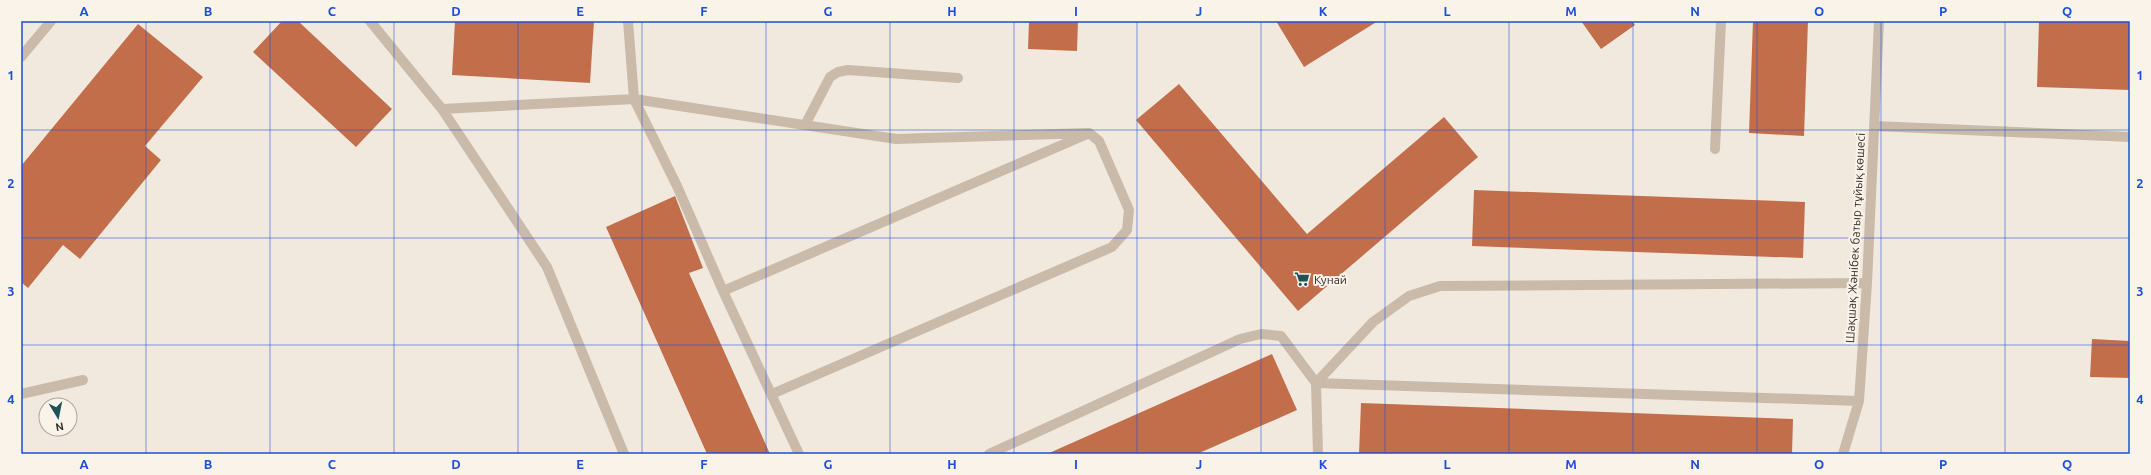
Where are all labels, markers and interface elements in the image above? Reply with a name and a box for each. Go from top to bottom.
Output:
text: A [79,4,89,18]
text: B [204,4,213,18]
text: C [328,4,337,18]
text: D [451,4,461,18]
text: E [576,4,584,18]
text: F [700,4,708,18]
text: G [824,4,833,18]
text: H [947,4,957,18]
text: I [1074,4,1078,18]
text: J [1196,4,1202,18]
text: K [1319,4,1328,18]
text: L [1443,4,1451,18]
text: M [1565,4,1577,18]
text: N [1690,4,1700,18]
text: O [1814,4,1824,18]
text: P [1939,4,1947,18]
text: Q [2062,4,2072,18]
text: 1 [7,68,15,82]
text: 1 [2136,68,2144,82]
street label: Шақшақ Жәнібек батыр тұйық көшесі [1843,132,1867,343]
text: 2 [7,176,15,190]
text: 2 [2136,176,2144,190]
supermarket icon: Кунай [1293,270,1311,288]
place label: Кунай [1314,273,1347,286]
text: 3 [7,284,15,298]
text: 3 [2136,284,2144,298]
text: 4 [7,392,15,406]
text: 4 [2136,392,2144,406]
north arrow [38,397,78,437]
text: N [55,420,65,433]
text: A [79,457,89,471]
text: B [204,457,213,471]
text: C [328,457,337,471]
text: D [451,457,461,471]
text: E [576,457,584,471]
text: F [700,457,708,471]
text: G [824,457,833,471]
text: H [947,457,957,471]
text: I [1074,457,1078,471]
text: J [1196,457,1202,471]
text: K [1319,457,1328,471]
text: L [1443,457,1451,471]
text: M [1565,457,1577,471]
text: N [1690,457,1700,471]
text: O [1814,457,1824,471]
text: P [1939,457,1947,471]
text: Q [2062,457,2072,471]

